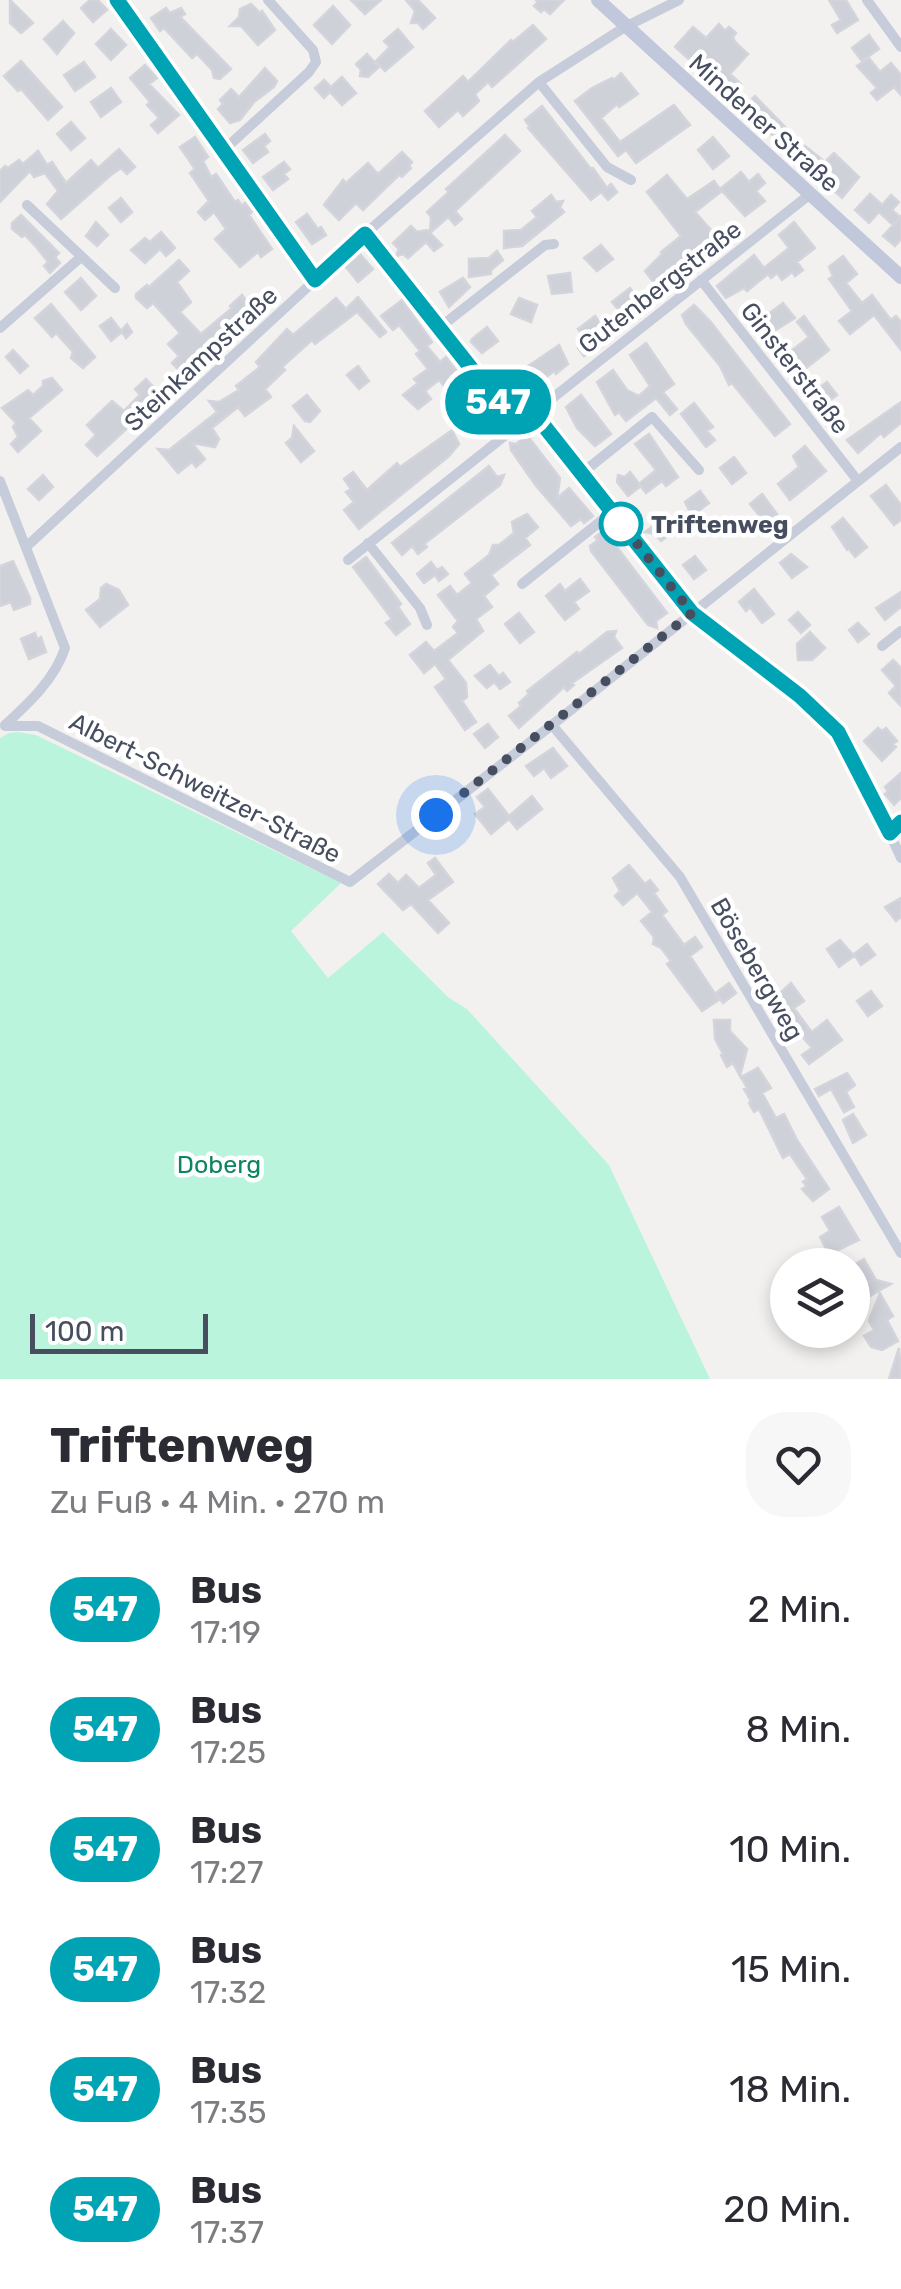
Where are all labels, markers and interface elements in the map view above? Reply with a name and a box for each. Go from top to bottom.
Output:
street label: Mindener Straße [683,48,845,198]
street label: Gutenbergstraße [573,215,747,359]
street label: Steinkampstraße [119,281,283,437]
street label: Ginsterstraße [735,297,855,439]
line badge: 547 [440,370,556,434]
text: 547 [465,381,531,423]
marker: Triftenweg [600,503,642,545]
place label: Triftenweg [651,510,789,539]
street label: Albert-Schweitzer-Straße [65,707,345,869]
your location [411,790,461,840]
street label: Bösebergweg [705,893,809,1045]
park label: Doberg [177,1150,261,1179]
map controls [770,1248,870,1348]
button: layers [770,1248,870,1348]
scale bar [30,1309,208,1354]
text: 100 m [45,1315,124,1348]
button: heart [746,1412,851,1517]
text: Triftenweg [50,1417,314,1474]
text: Zu Fuß · 4 Min. · 270 m [50,1483,385,1521]
text: Bus [190,1567,262,1613]
text: 2 Min. [747,1586,851,1632]
text: 547 [72,1588,138,1630]
text: 17:19 [190,1613,261,1651]
text: Bus [190,1687,262,1733]
text: 8 Min. [746,1706,851,1752]
text: 547 [72,1708,138,1750]
text: 17:25 [190,1733,266,1771]
text: Bus [190,1807,262,1853]
text: 10 Min. [729,1826,851,1872]
text: 547 [72,1828,138,1870]
text: 17:27 [190,1853,264,1891]
text: Bus [190,1927,262,1973]
text: 15 Min. [731,1946,851,1992]
text: 547 [72,1948,138,1990]
text: 17:32 [190,1973,266,2011]
text: Bus [190,2047,262,2093]
text: 18 Min. [729,2066,851,2112]
text: 547 [72,2068,138,2110]
text: 17:35 [190,2093,267,2131]
text: Bus [190,2167,262,2213]
text: 20 Min. [723,2186,851,2232]
text: 547 [72,2188,138,2230]
text: 17:37 [190,2213,264,2251]

